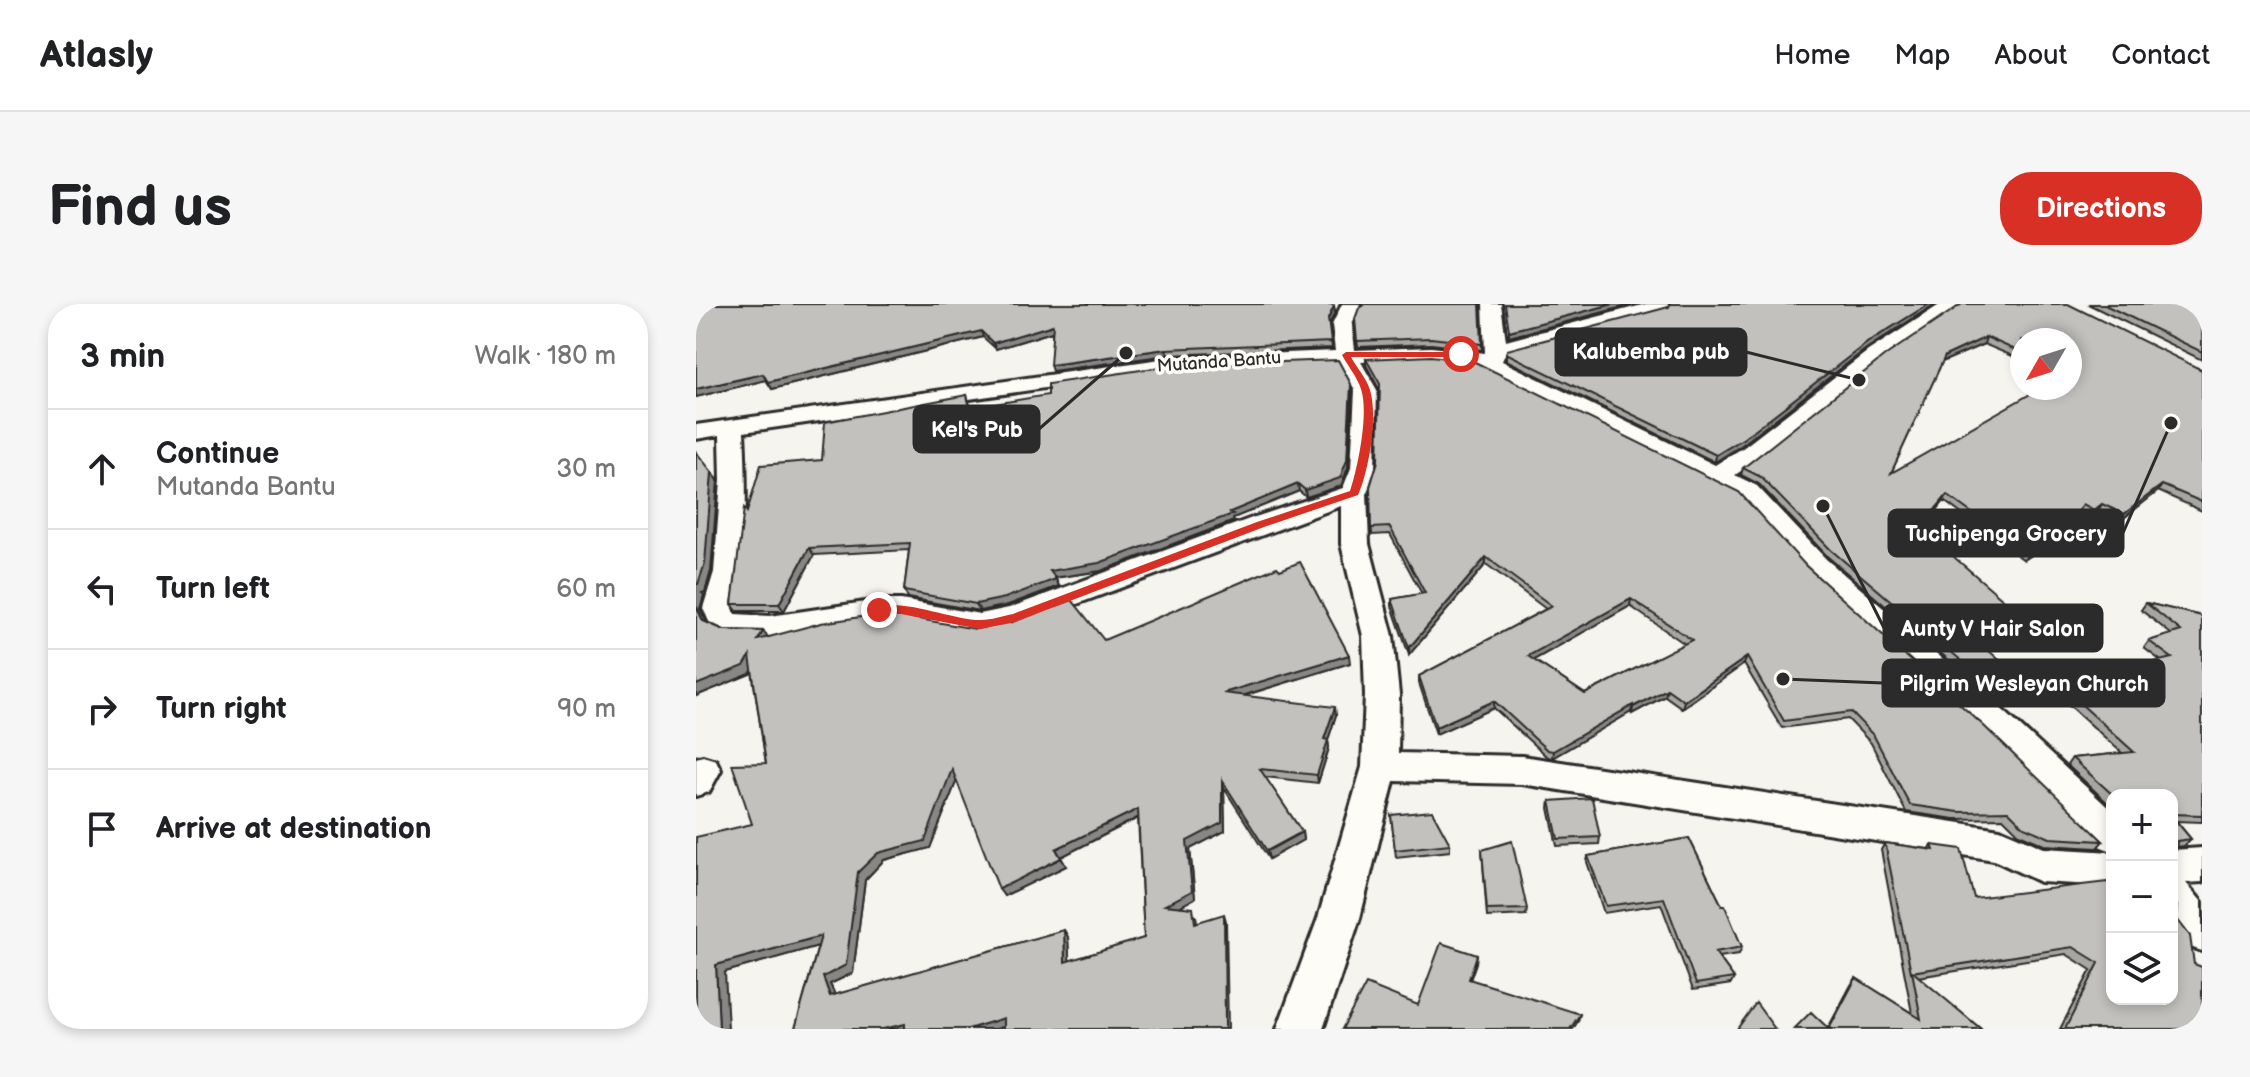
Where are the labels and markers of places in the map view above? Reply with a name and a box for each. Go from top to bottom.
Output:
callout: Kalubemba pub [1556,329,1746,375]
callout: Kel's Pub [914,406,1039,452]
callout: Tuchipenga Grocery [1889,510,2123,556]
callout: Aunty V Hair Salon [1884,605,2102,651]
callout: Pilgrim Wesleyan Church [1883,660,2164,706]

